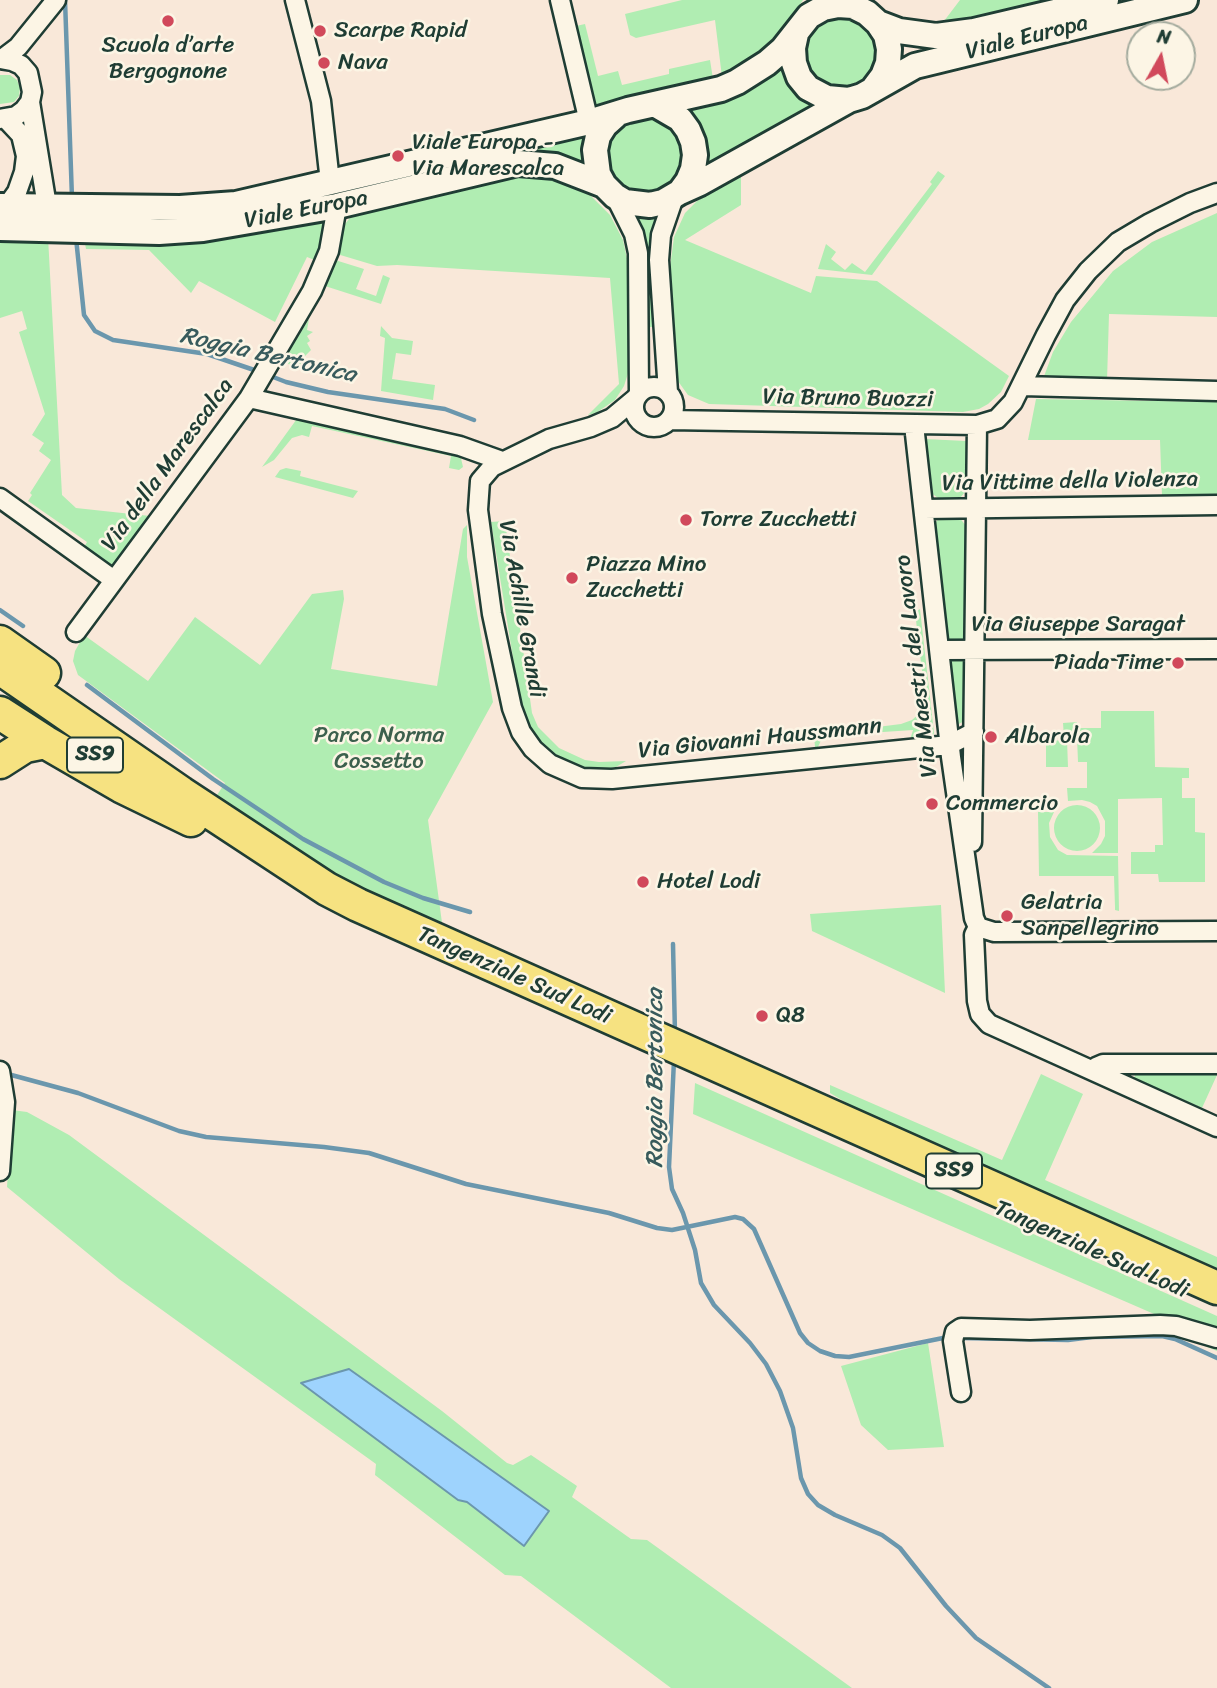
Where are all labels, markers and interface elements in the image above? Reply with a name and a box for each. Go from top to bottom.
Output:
street label: Viale Europa [963,9,1091,67]
marker: Scuola d’arte Bergognone [160,13,176,29]
place label: Scarpe Rapid [334,17,467,45]
text: N [1155,19,1173,54]
north arrow [1126,21,1196,91]
marker: Scarpe Rapid [312,23,328,39]
place label: Scuola d’arte Bergognone [102,32,234,86]
place label: Nava [338,49,388,77]
marker: Nava [316,55,332,71]
place label: Viale Europa - Via Marescalca [412,129,564,183]
marker: Viale Europa - Via Marescalca [390,148,406,164]
street label: Viale Europa [242,185,370,235]
water label: Roggia Bertonica [177,322,359,390]
street label: Via della Marescalca [96,373,240,557]
street label: Via Bruno Buozzi [762,384,934,414]
street label: Via Vittime della Violenza [942,466,1198,498]
place label: Torre Zucchetti [700,506,856,534]
marker: Torre Zucchetti [678,512,694,528]
street label: Via Achille Grandi [492,518,550,700]
place label: Piazza Mino Zucchetti [586,551,706,605]
street label: Via Maestri del Lavoro [890,553,944,779]
marker: Piazza Mino Zucchetti [564,570,580,586]
street label: Via Giuseppe Saragat [971,611,1185,639]
place label: Piada Time [1054,649,1164,677]
marker: Piada Time [1170,655,1186,671]
street label: Via Giovanni Haussmann [637,712,883,766]
park label: Parco Norma Cossetto [314,722,444,776]
place label: Albarola [1005,723,1090,751]
marker: Albarola [983,729,999,745]
road number: SS9 [67,738,123,772]
place label: Commercio [946,790,1058,818]
marker: Commercio [924,796,940,812]
place label: Hotel Lodi [657,868,760,896]
marker: Hotel Lodi [635,874,651,890]
place label: Gelatria Sanpellegrino [1021,889,1159,943]
marker: Gelatria Sanpellegrino [999,908,1015,924]
street label: Tangenziale Sud Lodi [413,921,615,1031]
water label: Roggia Bertonica [642,988,670,1168]
place label: Q8 [776,1002,805,1030]
marker: Q8 [754,1008,770,1024]
road number: SS9 [926,1154,982,1188]
street label: Tangenziale Sud Lodi [990,1195,1192,1305]

